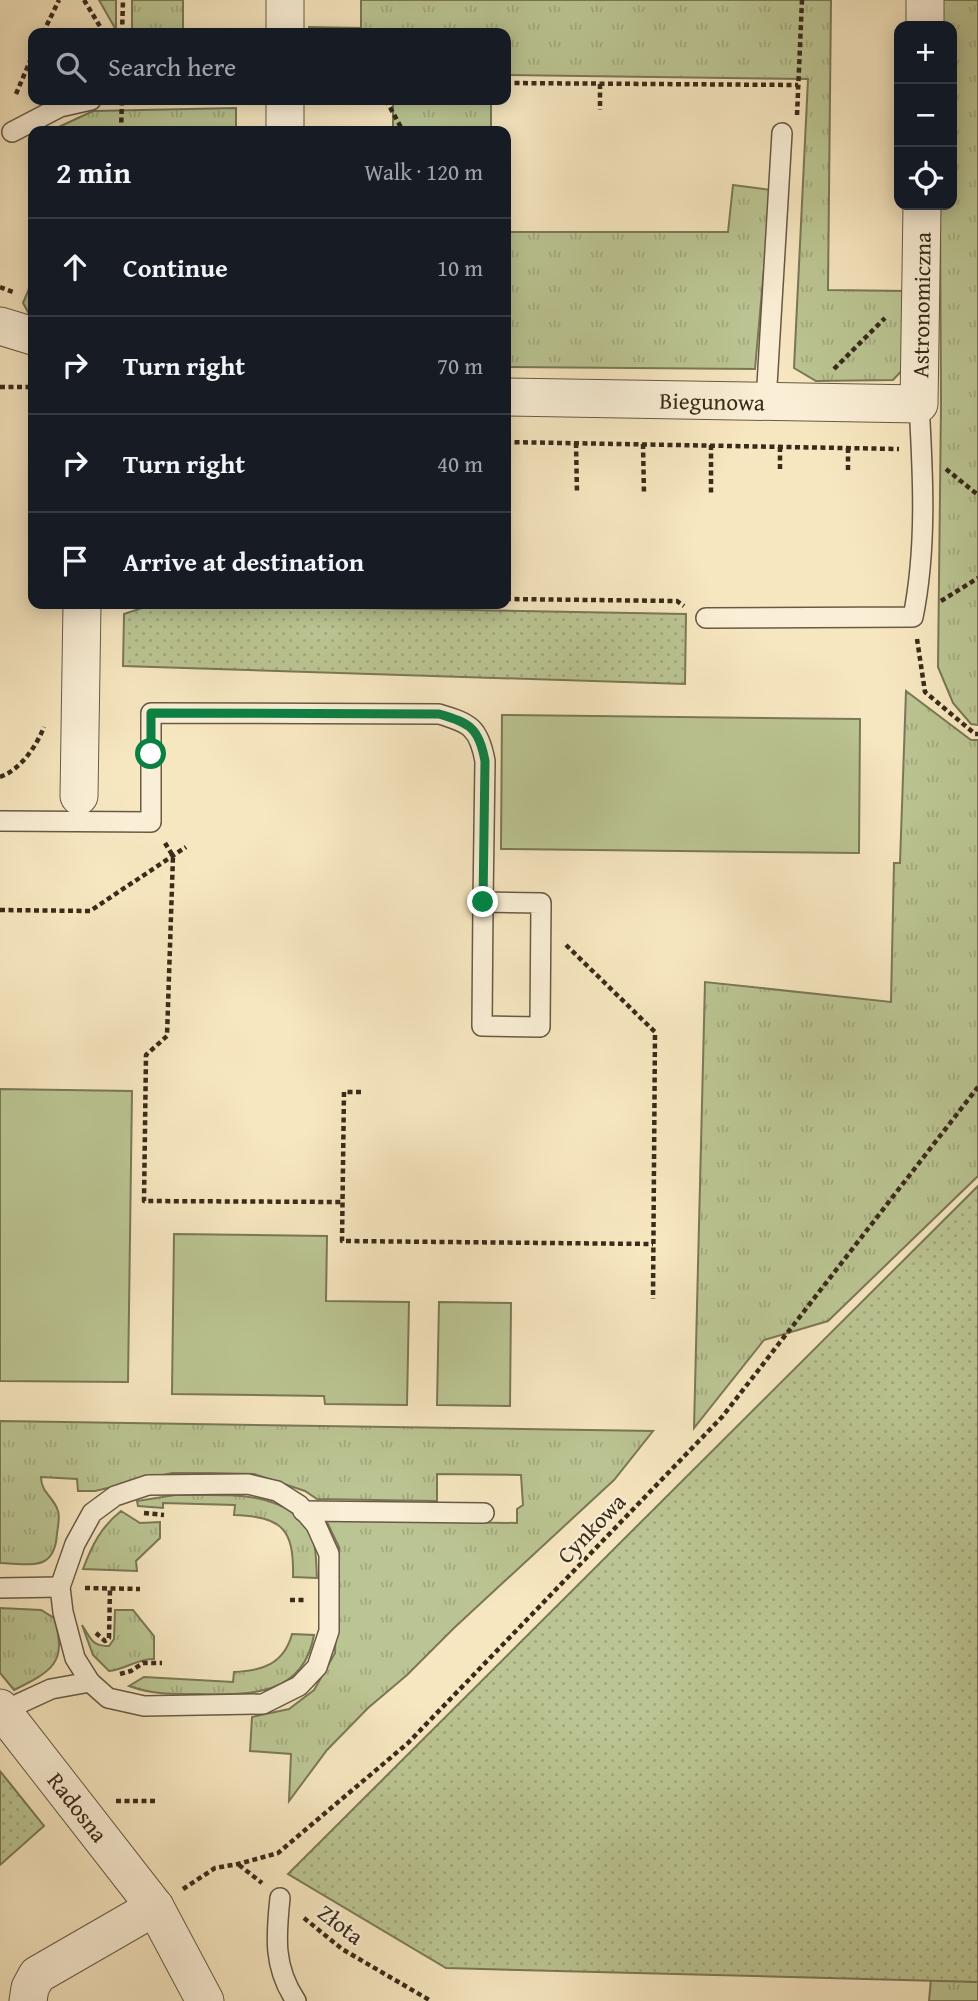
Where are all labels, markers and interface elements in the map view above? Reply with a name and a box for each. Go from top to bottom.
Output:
map controls [894,21,957,210]
button: + [894,21,957,84]
search box [28,28,511,105]
text: Search here [108,47,236,86]
icon: search [52,48,90,86]
button: − [894,84,957,147]
button: locate [894,147,957,210]
text: 2 min [56,150,131,194]
text: Walk · 120 m [364,155,483,188]
street label: Astronomiczna [903,232,939,378]
icon: ahead [56,248,94,286]
text: Continue [123,248,228,287]
text: 10 m [437,251,483,284]
icon: right [56,346,94,384]
text: Turn right [123,346,245,385]
text: 70 m [437,349,483,382]
street label: Biegunowa [659,384,765,418]
icon: right [56,444,94,482]
text: Turn right [123,444,245,483]
text: 40 m [437,447,483,480]
icon: arrive [56,542,94,580]
text: Arrive at destination [123,542,364,581]
route start [135,738,166,769]
route end [467,886,498,917]
street label: Cynkowa [549,1485,633,1571]
street label: Radosna [40,1765,116,1849]
street label: Złota [311,1896,371,1952]

